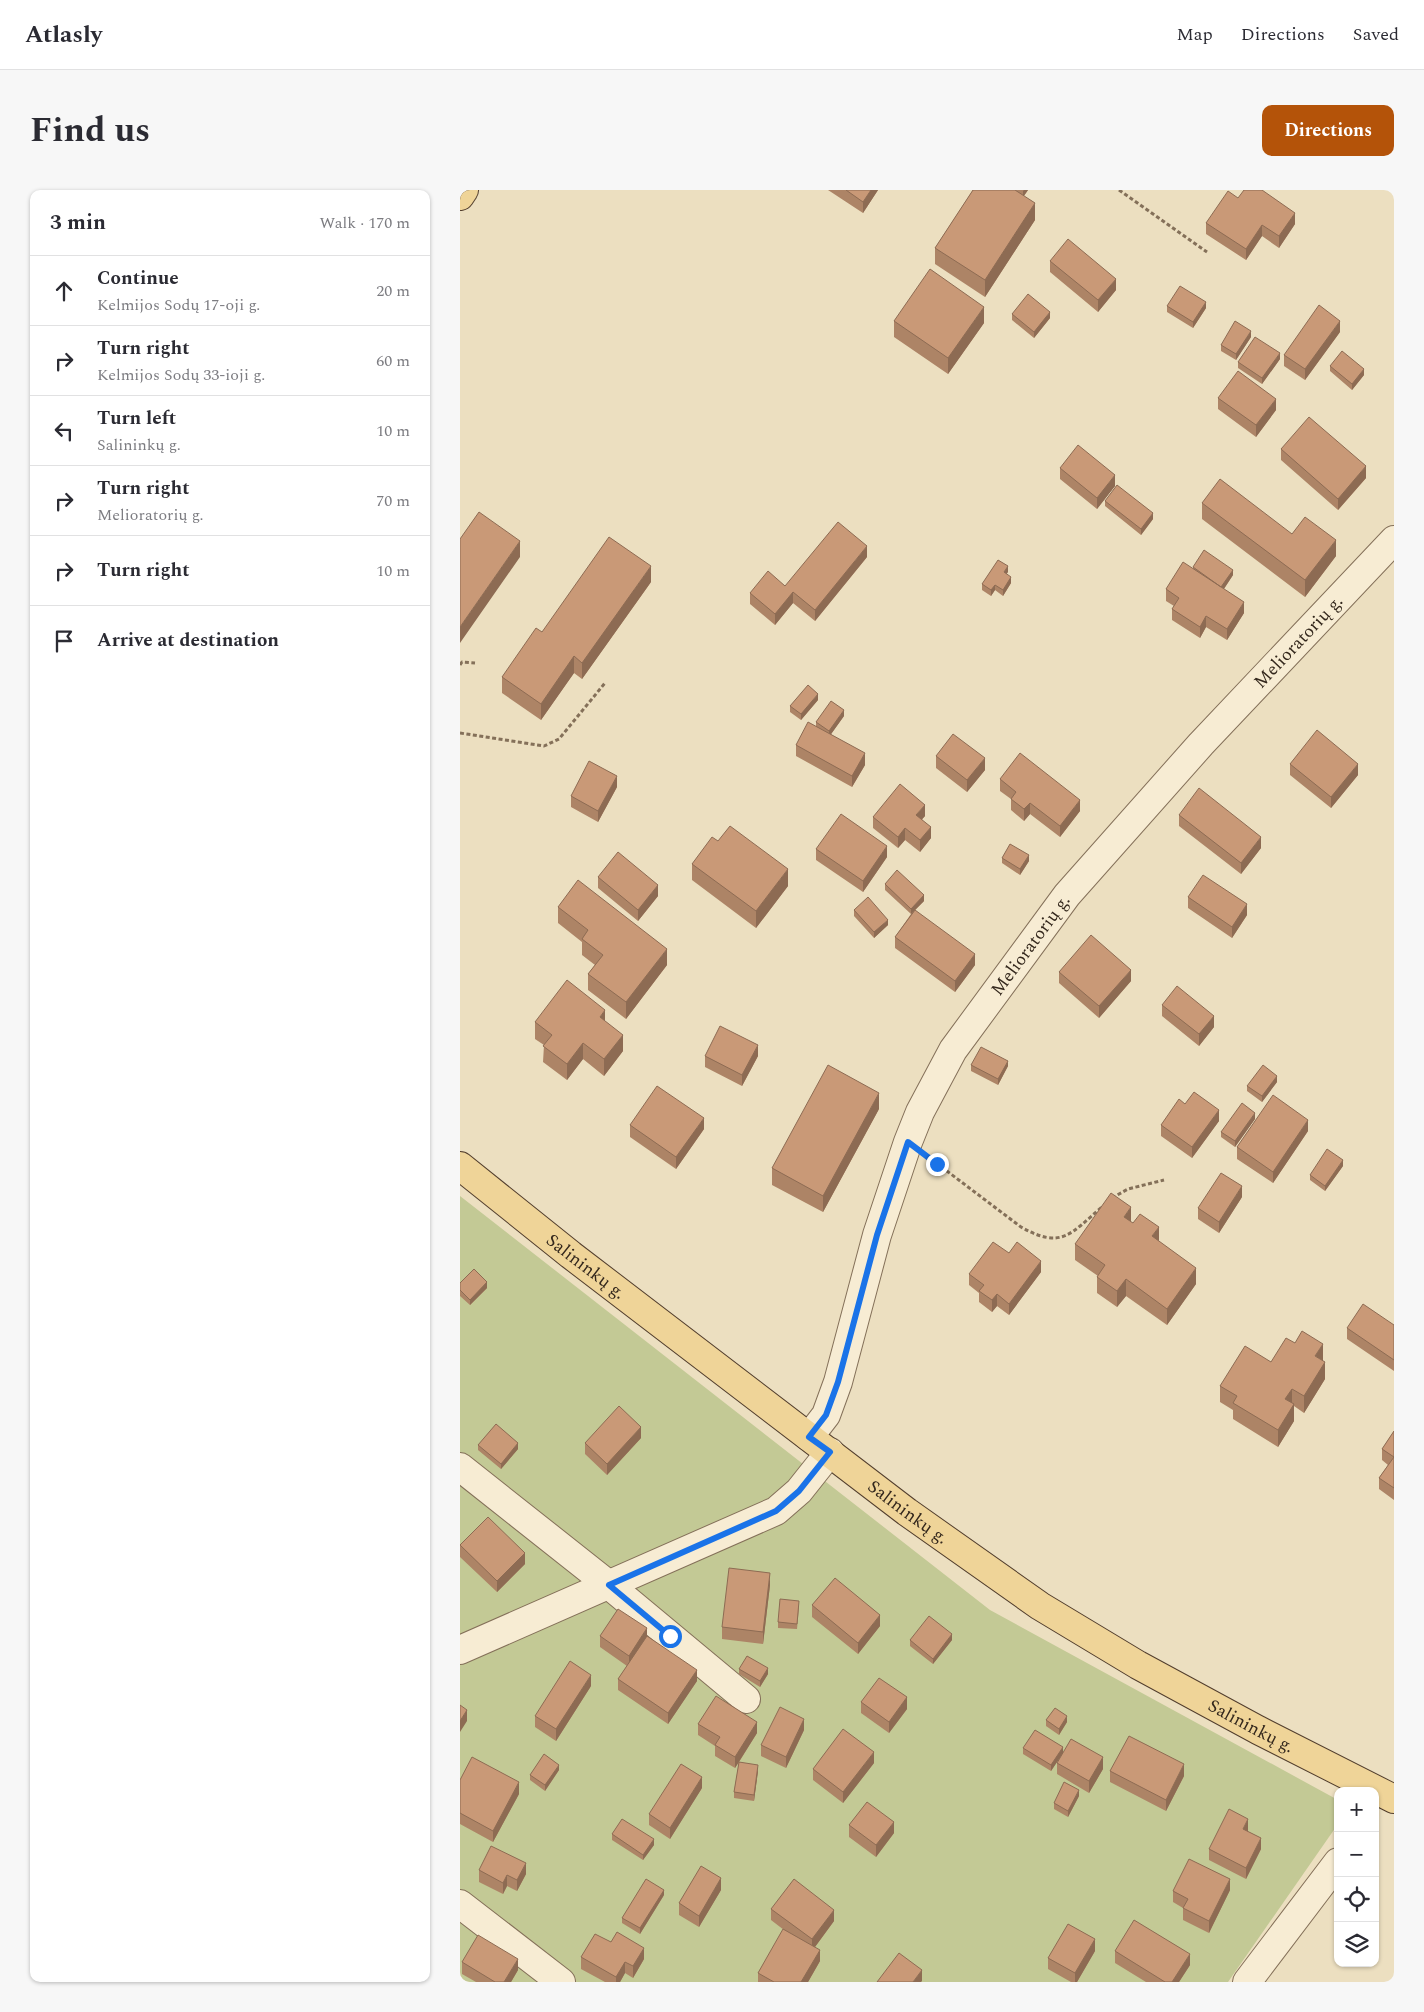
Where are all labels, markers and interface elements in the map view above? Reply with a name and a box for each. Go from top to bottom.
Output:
text: Atlasly [25,17,102,53]
text: Map [1177,21,1213,48]
text: Directions [1241,21,1325,48]
text: Saved [1353,21,1399,48]
text: Find us [30,104,150,157]
button: Directions [1262,105,1394,156]
text: 3 min [50,207,106,239]
text: Walk · 170 m [319,211,410,235]
text: Continue [97,264,179,293]
icon: ahead [50,277,78,305]
text: 20 m [376,279,410,303]
text: Kelmijos Sodų 17-oji g. [97,293,260,317]
text: Turn right [97,334,190,363]
icon: right [50,347,78,375]
text: 60 m [376,349,410,373]
text: Kelmijos Sodų 33-ioji g. [97,363,265,387]
text: Turn left [97,404,176,433]
icon: left [50,417,78,445]
text: 10 m [376,419,410,443]
text: Salininkų g. [97,433,181,457]
text: Turn right [97,474,190,503]
icon: right [50,487,78,515]
text: 70 m [376,489,410,513]
text: Melioratorių g. [97,503,204,527]
text: Turn right [97,556,190,585]
icon: right [50,557,78,585]
text: 10 m [376,559,410,583]
street label: Melioratorių g. [1247,589,1349,695]
text: Arrive at destination [97,626,279,655]
icon: arrive [50,627,78,655]
street label: Melioratorių g. [984,889,1077,1002]
route end [926,1153,949,1176]
street label: Salininkų g. [540,1227,631,1306]
street label: Salininkų g. [862,1473,954,1551]
route start [659,1625,682,1648]
street label: Salininkų g. [1203,1692,1299,1760]
map controls [1334,1787,1379,1967]
button: + [1334,1787,1379,1832]
button: − [1334,1832,1379,1877]
button: locate [1334,1877,1379,1922]
button: layers [1334,1922,1379,1967]

